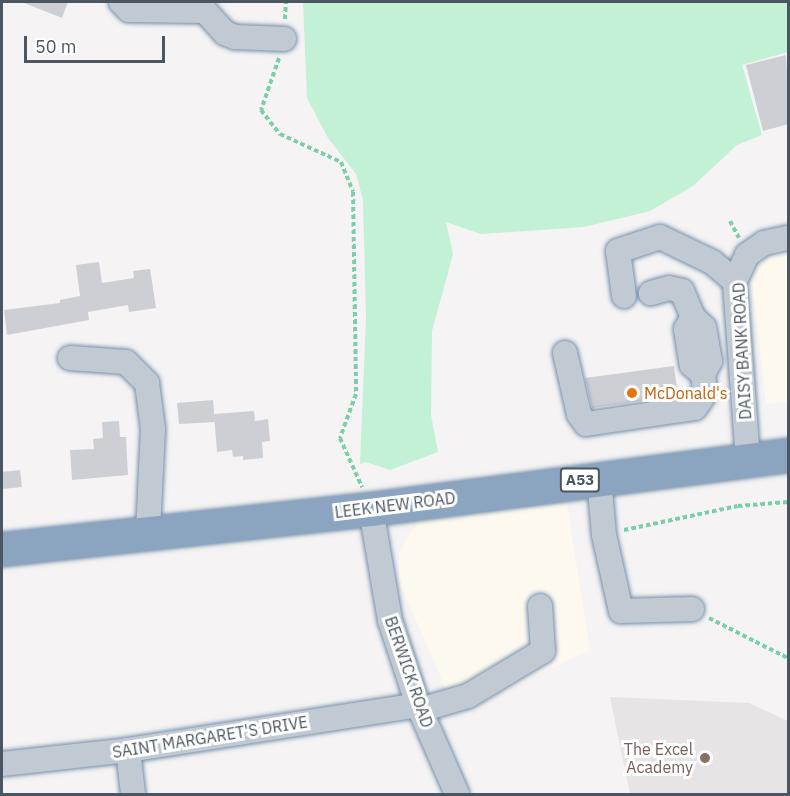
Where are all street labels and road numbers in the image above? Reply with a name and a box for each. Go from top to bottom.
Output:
street label: DAISY BANK ROAD [729,282,755,420]
road number: A53 [559,468,601,492]
street label: LEEK NEW ROAD [334,488,456,522]
street label: BERWICK ROAD [381,614,437,730]
street label: SAINT MARGARET'S DRIVE [111,712,309,762]

